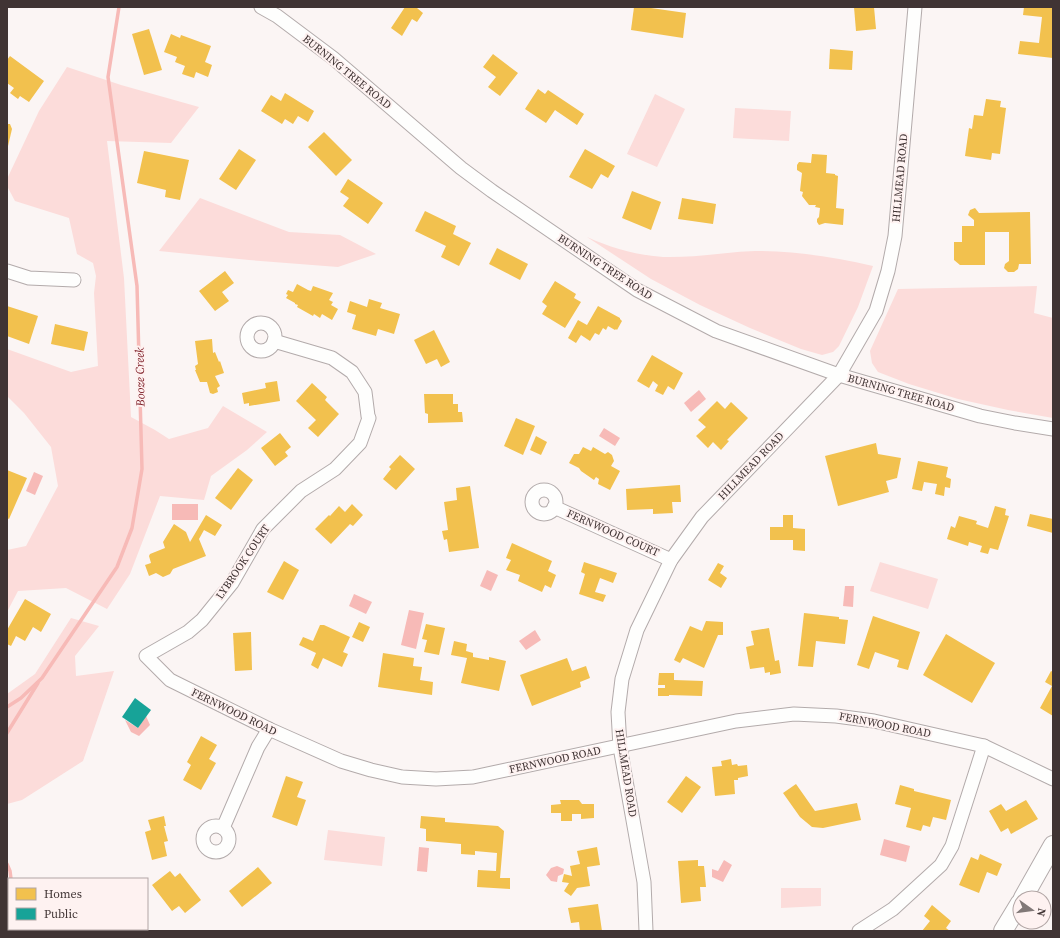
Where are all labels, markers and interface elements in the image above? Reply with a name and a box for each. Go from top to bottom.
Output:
street label: BURNING TREE ROAD [299,31,395,113]
street label: HILLMEAD ROAD [889,133,911,223]
street label: BURNING TREE ROAD [555,231,655,303]
water label: Booze Creek [131,347,149,408]
street label: BURNING TREE ROAD [846,371,956,415]
street label: HILLMEAD ROAD [715,429,787,503]
street label: FERNWOOD COURT [564,506,662,560]
street label: LYBROOK COURT [212,521,274,602]
street label: FERNWOOD ROAD [189,685,279,739]
street label: FERNWOOD ROAD [838,709,932,741]
street label: HILLMEAD ROAD [612,728,640,818]
street label: FERNWOOD ROAD [508,743,602,777]
legend [8,878,148,930]
text: Homes [44,886,82,902]
north arrow [1012,890,1052,930]
text: Public [44,906,78,922]
text: N [1033,907,1049,918]

